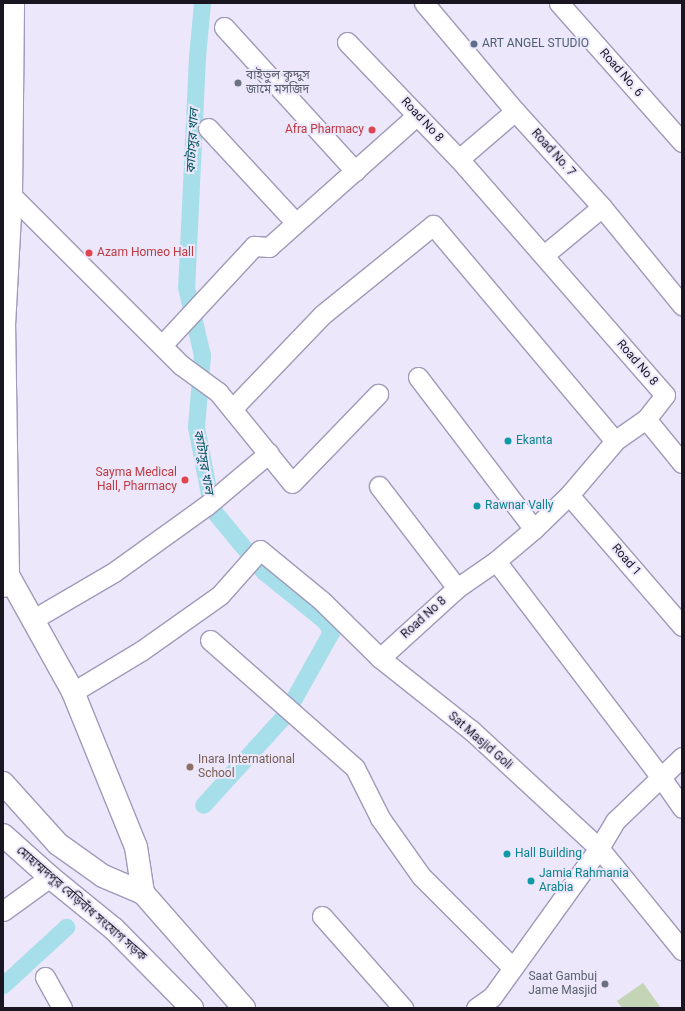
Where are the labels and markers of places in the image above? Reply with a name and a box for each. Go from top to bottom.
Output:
place label: ART ANGEL STUDIO [482,37,589,51]
marker: ART ANGEL STUDIO [469,39,479,49]
place label: বাইতুল কুদ্দুস জামে মসজিদ [246,69,310,97]
marker: বাইতুল কুদ্দুস জামে মসজিদ [233,78,243,88]
place label: Afra Pharmacy [285,123,364,137]
marker: Afra Pharmacy [367,125,377,135]
place label: Azam Homeo Hall [97,246,194,260]
marker: Azam Homeo Hall [84,248,94,258]
place label: Ekanta [516,434,553,448]
marker: Ekanta [503,436,513,446]
place label: Sayma Medical Hall, Pharmacy [95,466,177,494]
marker: Sayma Medical Hall, Pharmacy [180,475,190,485]
place label: Rawnar Vally [485,499,554,513]
marker: Rawnar Vally [472,501,482,511]
place label: Inara International School [198,753,295,781]
marker: Inara International School [185,762,195,772]
place label: Hall Building [515,847,582,861]
marker: Hall Building [502,849,512,859]
place label: Jamia Rahmania Arabia [539,867,629,895]
marker: Jamia Rahmania Arabia [526,876,536,886]
place label: Saat Gambuj Jame Masjid [528,970,597,998]
marker: Saat Gambuj Jame Masjid [600,979,610,989]

